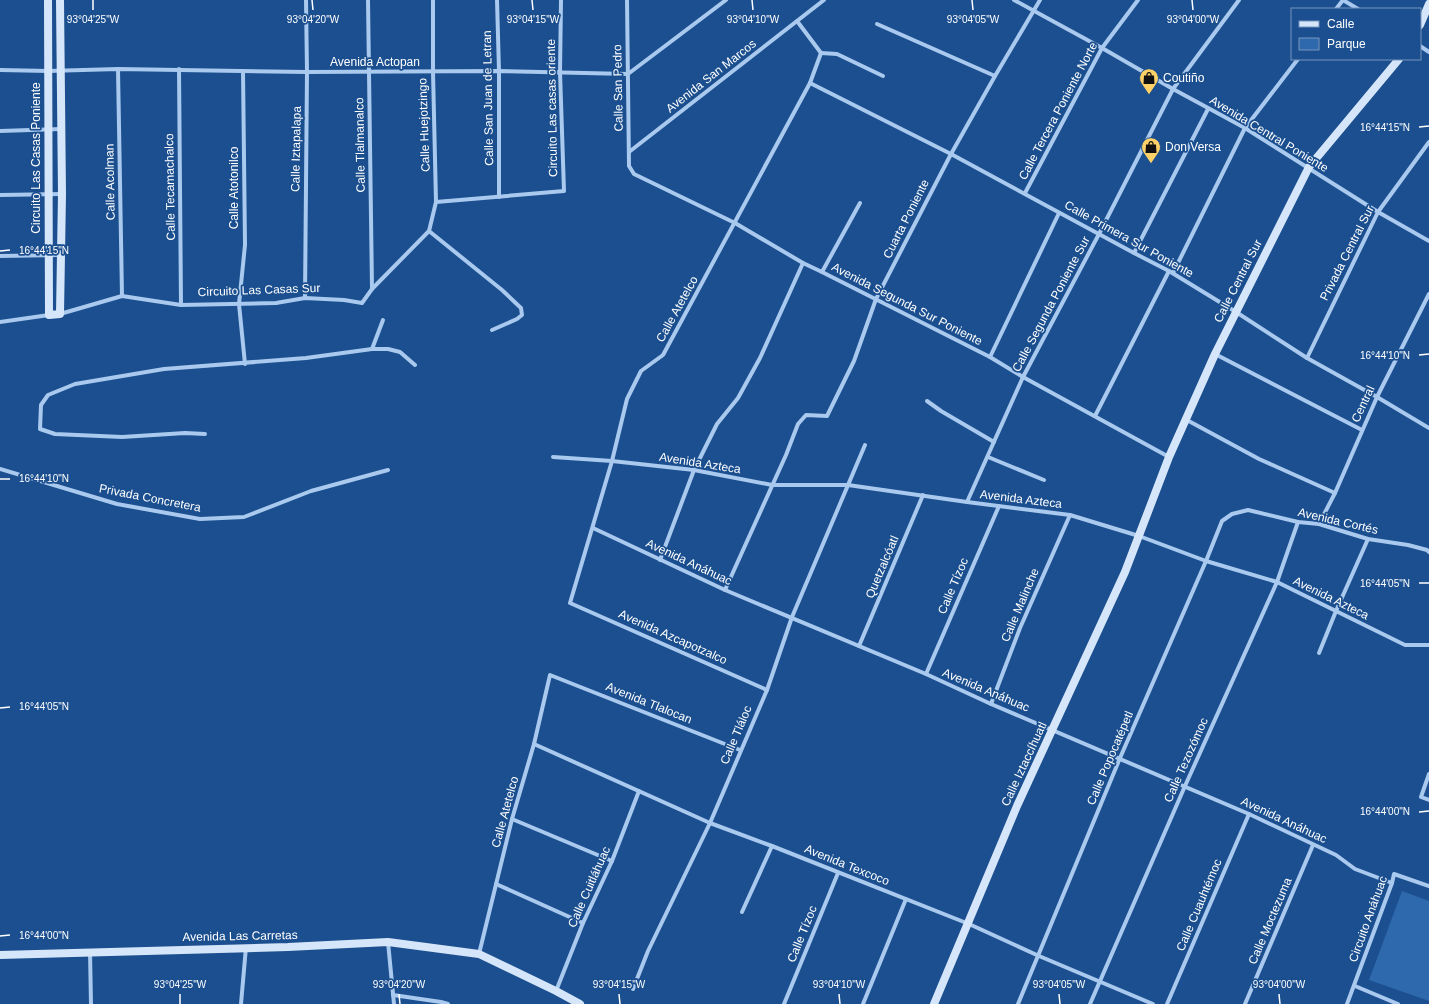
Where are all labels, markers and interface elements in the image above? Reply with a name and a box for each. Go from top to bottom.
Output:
legend [1291,8,1421,60]
text: 93°04'25"W [67,14,120,25]
text: 93°04'20"W [287,14,340,25]
text: 93°04'15"W [507,14,560,25]
text: 93°04'10"W [727,14,780,25]
text: 93°04'05"W [947,14,1000,25]
text: 93°04'00"W [1167,14,1220,25]
text: Calle [1327,17,1355,31]
street label: Calle San Juan de Letran [480,30,496,166]
street label: Avenida San Marcos [663,36,759,116]
text: Parque [1327,37,1366,51]
street label: Circuito Las casas oriente [544,39,560,177]
street label: Calle Tercera Poniente Norte [1016,40,1100,182]
street label: Calle San Pedro [610,44,626,132]
street label: Avenida Actopan [330,55,420,69]
shop icon: Coutiño [1138,67,1160,95]
place label: Coutiño [1163,71,1205,85]
street label: Calle Huejotzingo [415,77,433,172]
street label: Circuito Las Casas Poniente [29,82,43,234]
street label: Avenida Central Poniente [1207,93,1331,175]
street label: Calle Tlalmanalco [352,97,368,193]
street label: Calle Iztapalapa [288,106,304,192]
text: 16°44'15"N [1360,122,1410,133]
street label: Calle Tecamachalco [162,133,178,241]
shop icon: Don Versa [1140,136,1162,164]
place label: Don Versa [1165,140,1221,154]
street label: Calle Acolman [102,144,118,220]
street label: Calle Atotonilco [227,146,241,229]
street label: Cuarta Poniente [880,177,932,261]
street label: Calle Primera Sur Poniente [1062,198,1196,281]
street label: Privada Central Sur [1317,203,1377,303]
street label: Calle Segunda Poniente Sur [1009,234,1093,374]
street label: Calle Central Sur [1211,237,1265,325]
text: 16°44'15"N [19,245,69,256]
street label: Avenida Segunda Sur Poniente [829,260,985,348]
street label: Calle Atetelco [653,273,701,344]
street label: Circuito Las Casas Sur [197,281,321,299]
text: 16°44'10"N [1360,350,1410,361]
street label: Central [1348,384,1378,424]
street label: Avenida Azteca [658,450,742,476]
text: 16°44'10"N [19,473,69,484]
street label: Privada Concretera [98,481,202,515]
street label: Avenida Azteca [979,487,1063,511]
street label: Avenida Cortés [1297,505,1379,537]
street label: Quetzalcóatl [863,534,901,600]
street label: Avenida Anáhuac [644,536,734,588]
street label: Calle Tízoc [935,556,971,616]
street label: Calle Malinche [998,566,1042,644]
street label: Avenida Azteca [1291,574,1371,623]
text: 16°44'05"N [1360,578,1410,589]
street label: Avenida Azcapotzalco [617,607,730,667]
street label: Avenida Anáhuac [940,665,1032,715]
street label: Avenida Tlalocan [604,679,694,727]
text: 16°44'05"N [19,701,69,712]
street label: Calle Tláloc [717,704,755,766]
street label: Calle Popocatépetl [1084,709,1136,807]
street label: Calle Tezozómoc [1161,716,1211,804]
street label: Calle Iztaccíhuatl [998,720,1050,808]
street label: Calle Atetelco [489,774,521,849]
street label: Avenida Anáhuac [1239,794,1329,846]
text: 16°44'00"N [1360,806,1410,817]
street label: Avenida Texcoco [803,842,892,889]
street label: Calle Cuitláhuac [565,844,613,930]
street label: Calle Cuauhtémoc [1173,857,1225,953]
street label: Circuito Anáhuac [1346,874,1390,964]
street label: Calle Moctezuma [1245,875,1295,966]
street label: Calle Tízoc [784,904,820,964]
street label: Avenida Las Carretas [182,928,298,944]
text: 16°44'00"N [19,930,69,941]
text: 93°04'25"W [154,979,207,990]
text: 93°04'20"W [373,979,426,990]
text: 93°04'15"W [593,979,646,990]
text: 93°04'10"W [813,979,866,990]
text: 93°04'05"W [1033,979,1086,990]
text: 93°04'00"W [1253,979,1306,990]

